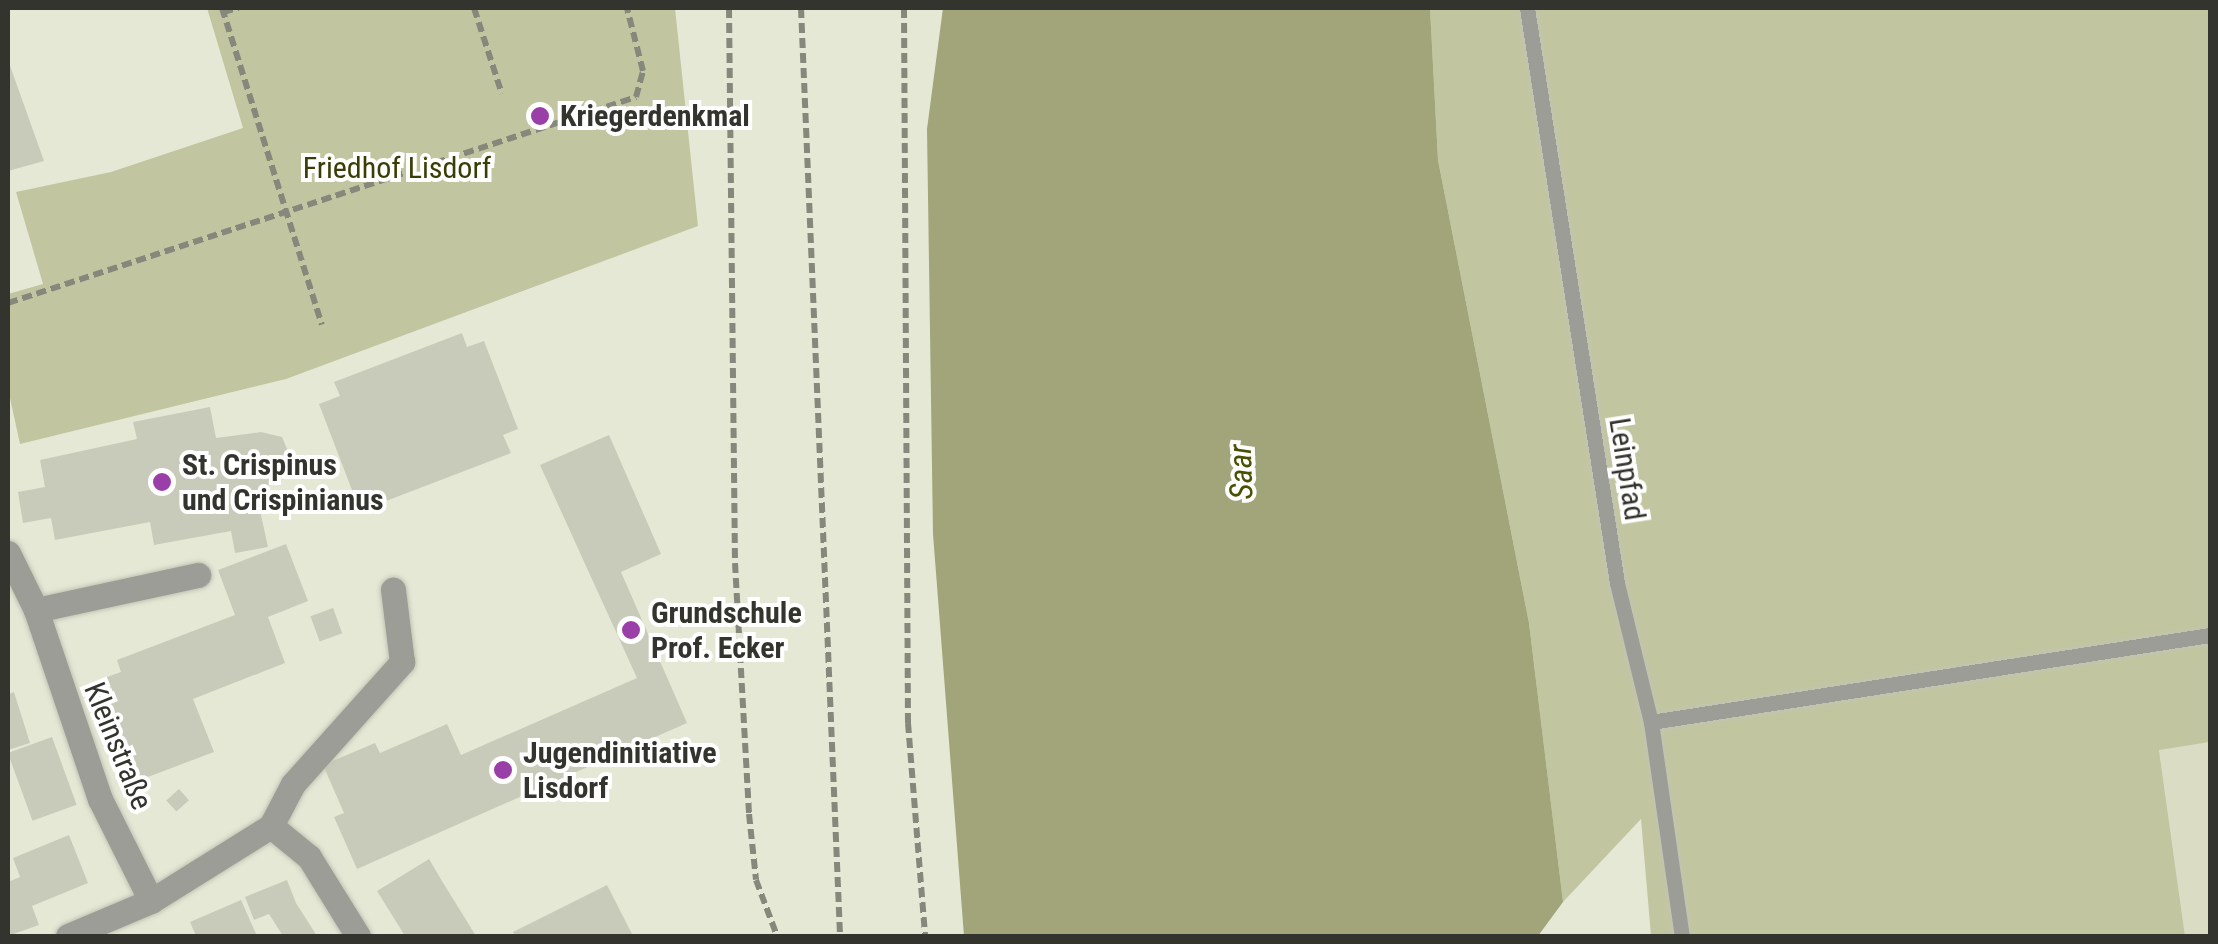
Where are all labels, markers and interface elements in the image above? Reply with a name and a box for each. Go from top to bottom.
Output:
place label: Kriegerdenkmal [560,98,750,134]
marker: Kriegerdenkmal [529,105,551,127]
park label: Friedhof Lisdorf [303,150,491,186]
street label: Leinpfad [1601,415,1653,523]
water label: Saar [1221,444,1261,500]
place label: St. Crispinus und Crispinianus [182,447,384,518]
marker: St. Crispinus und Crispinianus [151,471,173,493]
place label: Grundschule Prof. Ecker [651,595,802,666]
marker: Grundschule Prof. Ecker [620,619,642,641]
street label: Kleinstraße [76,677,160,815]
place label: Jugendinitiative Lisdorf [523,735,717,806]
marker: Jugendinitiative Lisdorf [492,759,514,781]

